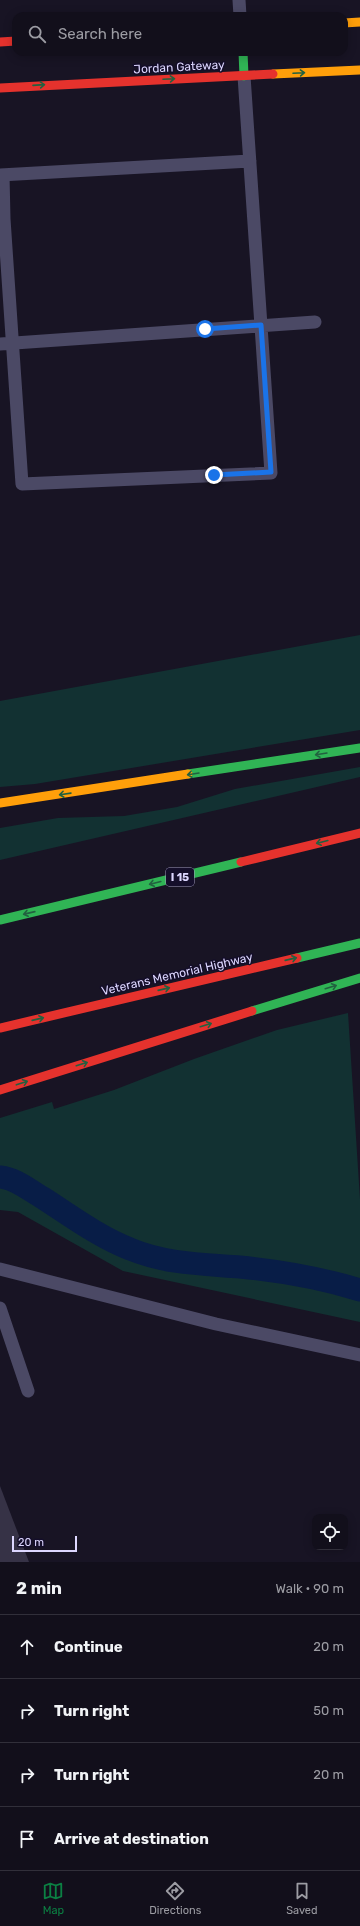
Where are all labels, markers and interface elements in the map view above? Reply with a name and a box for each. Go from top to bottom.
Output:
search box [12,12,348,56]
icon: search [26,23,48,45]
text: Search here [58,25,142,43]
street label: Jordan Gateway [133,58,225,76]
one-way arrow [292,69,305,77]
one-way arrow [162,76,175,83]
one-way arrow [32,82,45,89]
route start [196,320,214,338]
route end [205,466,223,484]
one-way arrow [315,750,328,758]
one-way arrow [187,770,200,778]
one-way arrow [59,790,72,798]
one-way arrow [316,839,329,846]
road number: I 15 [166,868,194,886]
one-way arrow [149,879,162,887]
one-way arrow [22,910,35,917]
street label: Veterans Memorial Highway [100,950,254,998]
one-way arrow [284,955,297,963]
one-way arrow [324,983,337,990]
one-way arrow [158,985,171,993]
one-way arrow [31,1015,44,1023]
one-way arrow [200,1021,213,1028]
one-way arrow [76,1060,89,1067]
one-way arrow [16,1078,28,1086]
map controls [312,1514,348,1550]
button: locate [312,1514,348,1550]
scale bar [12,1534,77,1553]
text: 20 m [18,1536,44,1549]
text: 2 min [16,1578,62,1598]
text: Walk · 90 m [276,1581,344,1596]
icon: ahead [16,1636,38,1658]
text: Continue [54,1638,123,1656]
text: 20 m [313,1639,344,1654]
icon: right [16,1700,38,1722]
text: Turn right [54,1702,129,1720]
text: 50 m [313,1703,344,1718]
icon: right [16,1764,38,1786]
text: Turn right [54,1766,129,1784]
text: 20 m [313,1767,344,1782]
icon: arrive [16,1828,38,1850]
text: Arrive at destination [54,1830,209,1848]
tab: Map [42,1880,64,1917]
tab: Directions [149,1880,201,1917]
tab: Saved [286,1880,318,1917]

